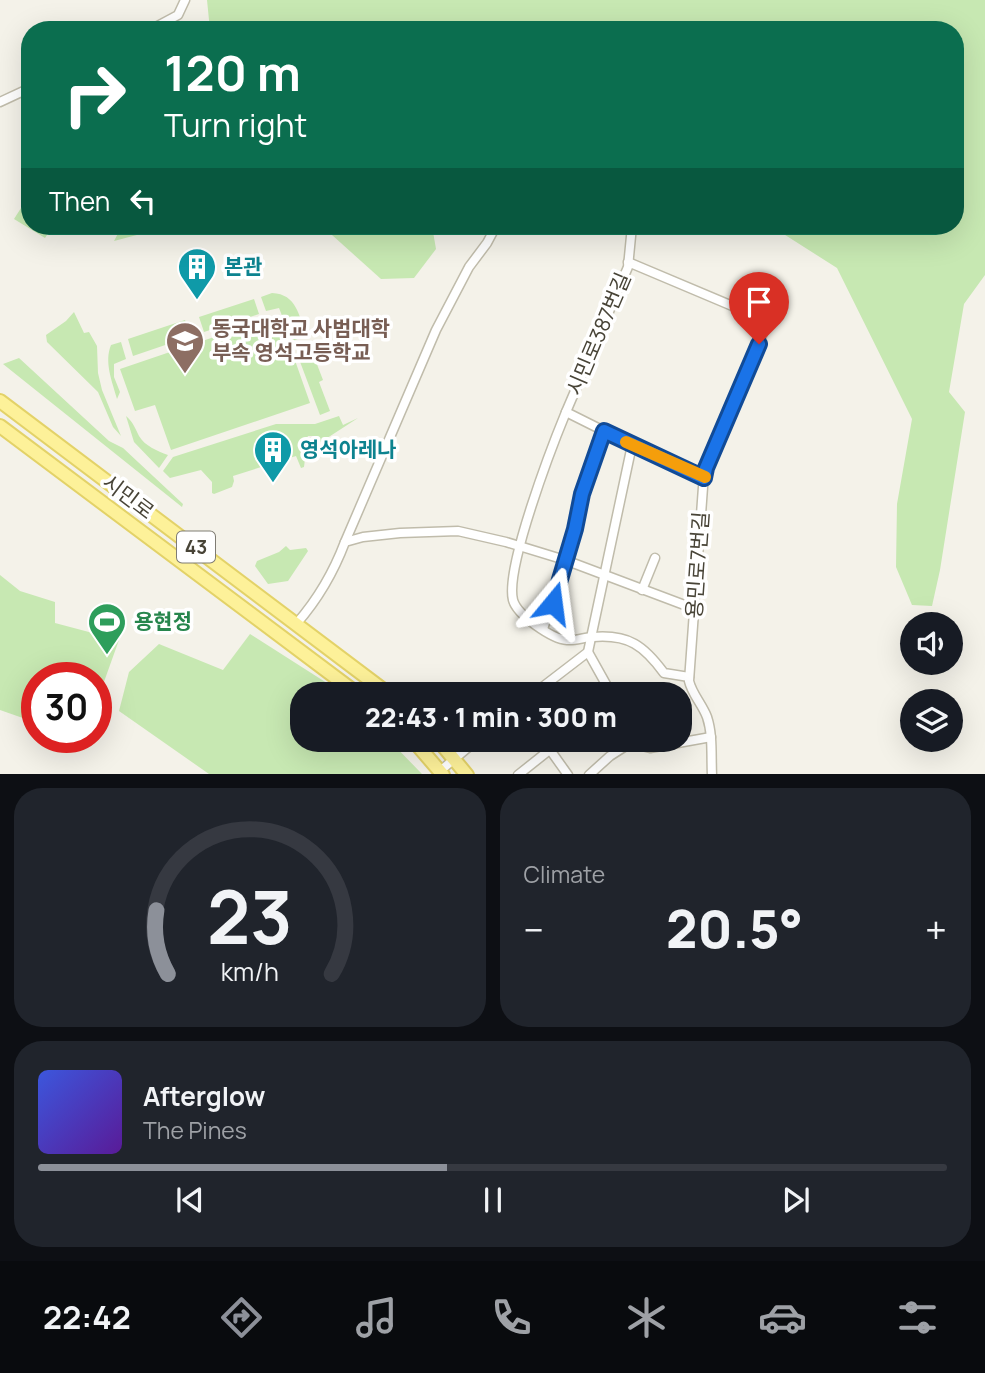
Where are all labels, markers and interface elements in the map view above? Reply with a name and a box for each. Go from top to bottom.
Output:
text: 120 m [164,39,301,106]
icon: right [49,49,140,140]
text: Turn right [164,103,307,147]
icon: left [124,182,162,220]
text: Then [49,183,110,219]
building icon: 본관 [176,246,218,301]
place label: 본관 [224,252,263,280]
street label: 시민로387번길 [560,268,637,399]
pin [729,272,789,344]
icon: arrive [740,283,778,321]
place label: 동국대학교 사범대학 부속 영석고등학교 [212,314,390,366]
school or university icon: 동국대학교 사범대학 부속 영석고등학교 [164,320,206,375]
building icon: 영석아레나 [252,429,294,484]
place label: 영석아레나 [300,435,397,463]
street label: 시민로 [97,468,160,525]
street label: 용민로7번길 [679,511,715,619]
road number: 43 [177,532,215,562]
position arrow [516,566,590,640]
sports icon: 용현정 [86,601,128,656]
place label: 용현정 [134,607,192,635]
map controls [900,612,963,752]
button: sound [900,612,963,675]
speed limit sign: 30 [21,662,112,753]
button: layers [900,689,963,752]
text: 22:43 · 1 min · 300 m [365,699,617,735]
text: Climate [524,858,605,890]
text: 23 [207,866,293,966]
text: 20.5° [666,893,803,964]
text: − [524,903,544,955]
text: + [925,903,947,955]
text: km/h [221,953,279,988]
text: Afterglow [143,1078,265,1114]
text: The Pines [143,1114,247,1146]
icon: previous [171,1181,209,1219]
icon: pause [474,1181,512,1219]
icon: next [777,1181,815,1219]
icon: directions [217,1293,266,1342]
icon: music [352,1293,401,1342]
icon: phone [487,1293,536,1342]
icon: climate [622,1293,671,1342]
icon: car [758,1293,807,1342]
icon: filters [893,1293,942,1342]
text: 22:42 [43,1295,131,1339]

